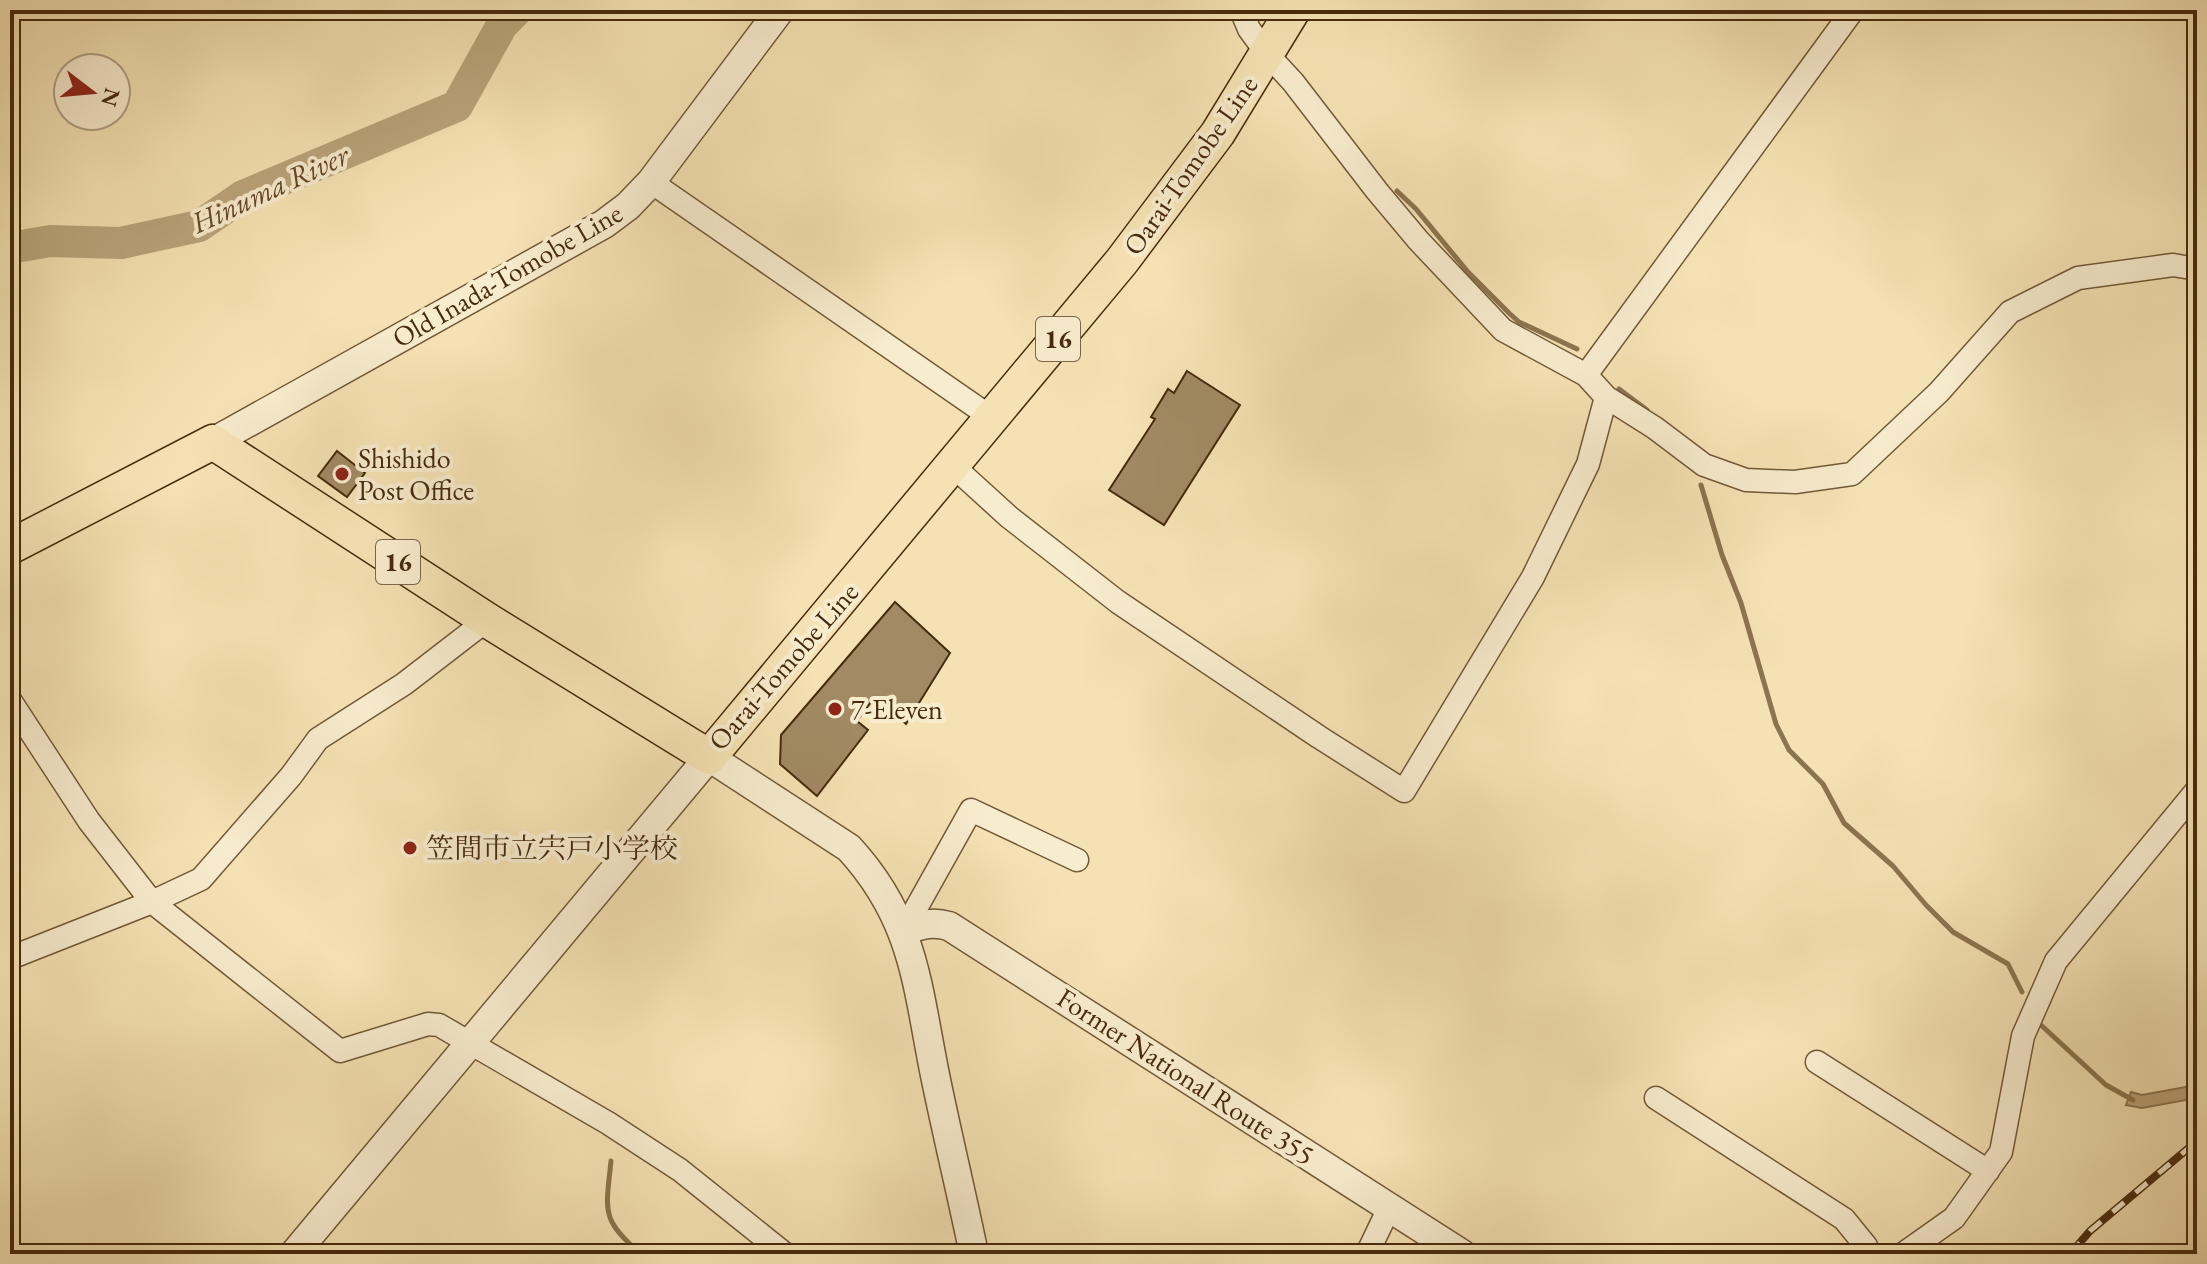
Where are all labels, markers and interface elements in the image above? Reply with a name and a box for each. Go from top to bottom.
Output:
north arrow [52,52,132,132]
street label: Oarai-Tomobe Line [1115,68,1265,262]
text: N [94,85,127,110]
water label: Hinuma River [184,134,356,242]
street label: Old Inada-Tomobe Line [385,194,629,356]
road number: 16 [1036,317,1080,361]
place label: Shishido Post Office [358,440,474,508]
marker: Shishido Post Office [333,465,351,483]
road number: 16 [376,540,420,584]
street label: Oarai-Tomobe Line [700,574,866,757]
place label: 7-Eleven [851,691,943,727]
marker: 7-Eleven [826,700,844,718]
place label: 笠間市立宍戸小学校 [426,830,678,866]
marker: 笠間市立宍戸小学校 [401,839,419,857]
street label: Former National Route 355 [1051,979,1321,1173]

